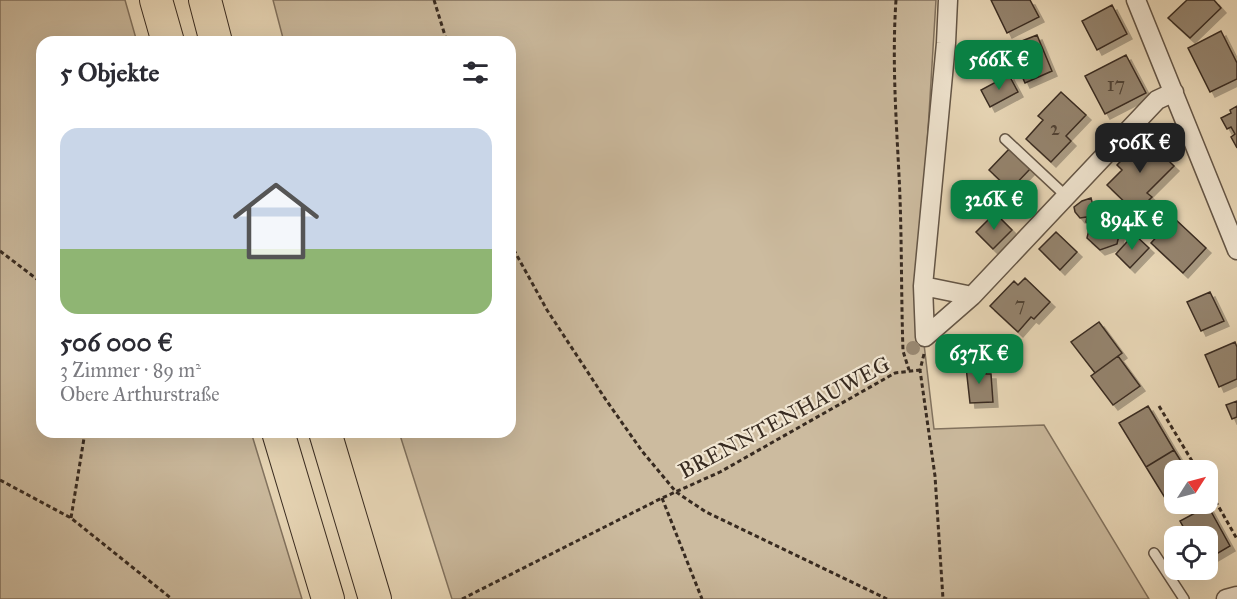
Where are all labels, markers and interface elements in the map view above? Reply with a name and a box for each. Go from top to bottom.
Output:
pin: 566K € [950,40,1048,91]
text: 566K € [969,47,1029,71]
text: 5 Objekte [60,56,159,88]
icon: filters [459,56,492,89]
house number: 17 [1107,72,1125,96]
house number: 2 [1050,116,1060,140]
pin: 506K € [1091,123,1189,174]
text: 506K € [1109,130,1171,154]
icon: home [222,167,330,275]
pin: 326K € [945,180,1043,231]
text: 326K € [965,187,1023,211]
pin: 894K € [1083,200,1181,251]
text: 894K € [1100,207,1164,231]
house number: 7 [1015,292,1025,316]
text: 506 000 € [60,326,173,358]
pin: 637K € [930,334,1028,385]
text: 637K € [949,341,1009,365]
street label: BRENNTENHAUWEG [674,350,895,485]
text: 3 Zimmer · 89 m² [60,358,201,382]
text: Obere Arthurstraße [60,382,220,406]
north arrow [1164,460,1218,514]
map controls [1164,460,1218,580]
button: locate [1164,526,1218,580]

